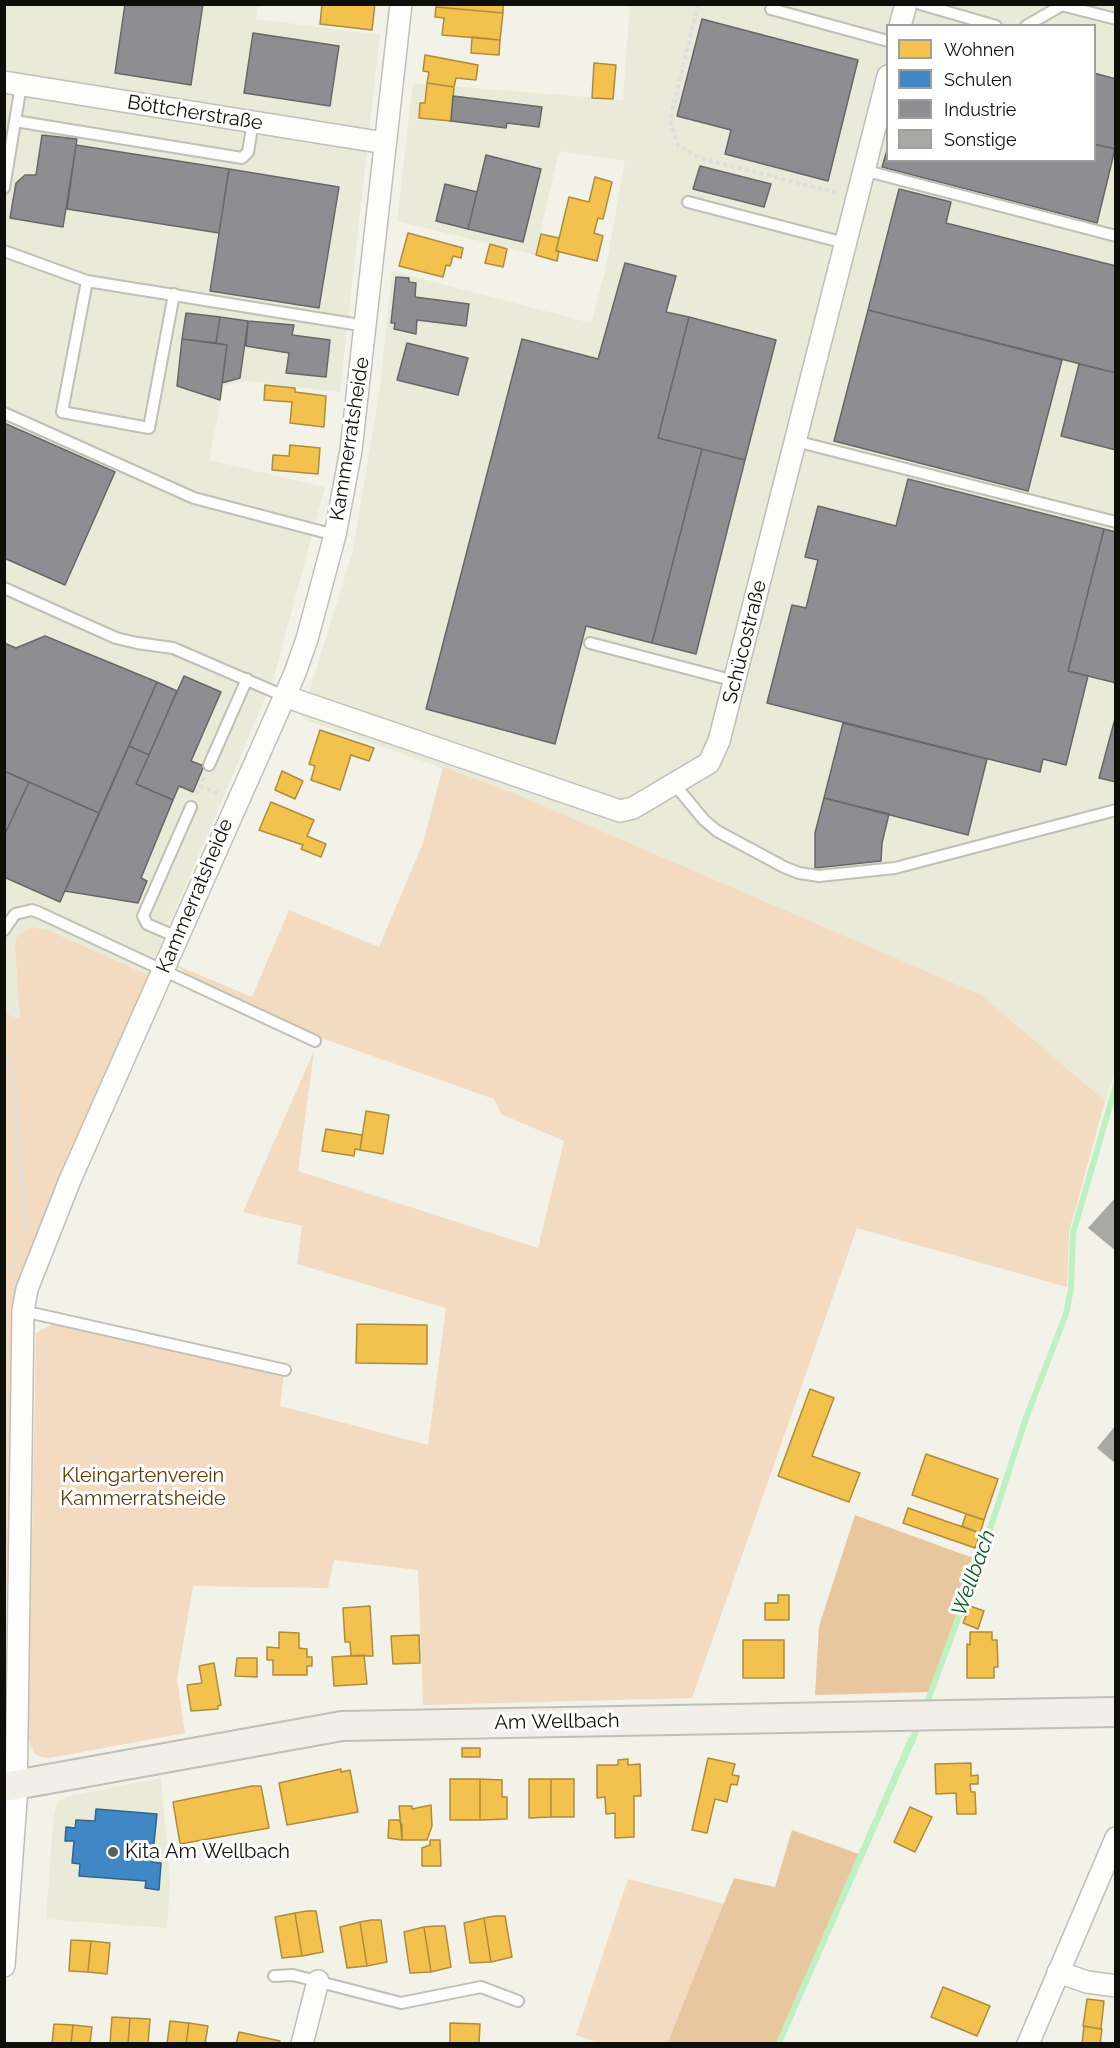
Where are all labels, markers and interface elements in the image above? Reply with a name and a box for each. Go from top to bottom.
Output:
legend [886,24,1096,162]
text: Wohnen [944,39,1014,60]
text: Schulen [944,69,1012,90]
street label: Böttcherstraße [126,90,264,136]
text: Industrie [944,99,1016,120]
text: Sonstige [944,129,1016,150]
street label: Kammerratsheide [325,355,375,523]
street label: Schücostraße [718,578,772,706]
street label: Kammerratsheide [152,815,238,977]
park label: Kleingartenverein Kammerratsheide [60,1464,226,1511]
water label: Wellbach [947,1527,1001,1619]
street label: Am Wellbach [494,1709,620,1735]
place label: Kita Am Wellbach [125,1840,290,1864]
marker: Kita Am Wellbach [106,1845,120,1859]

